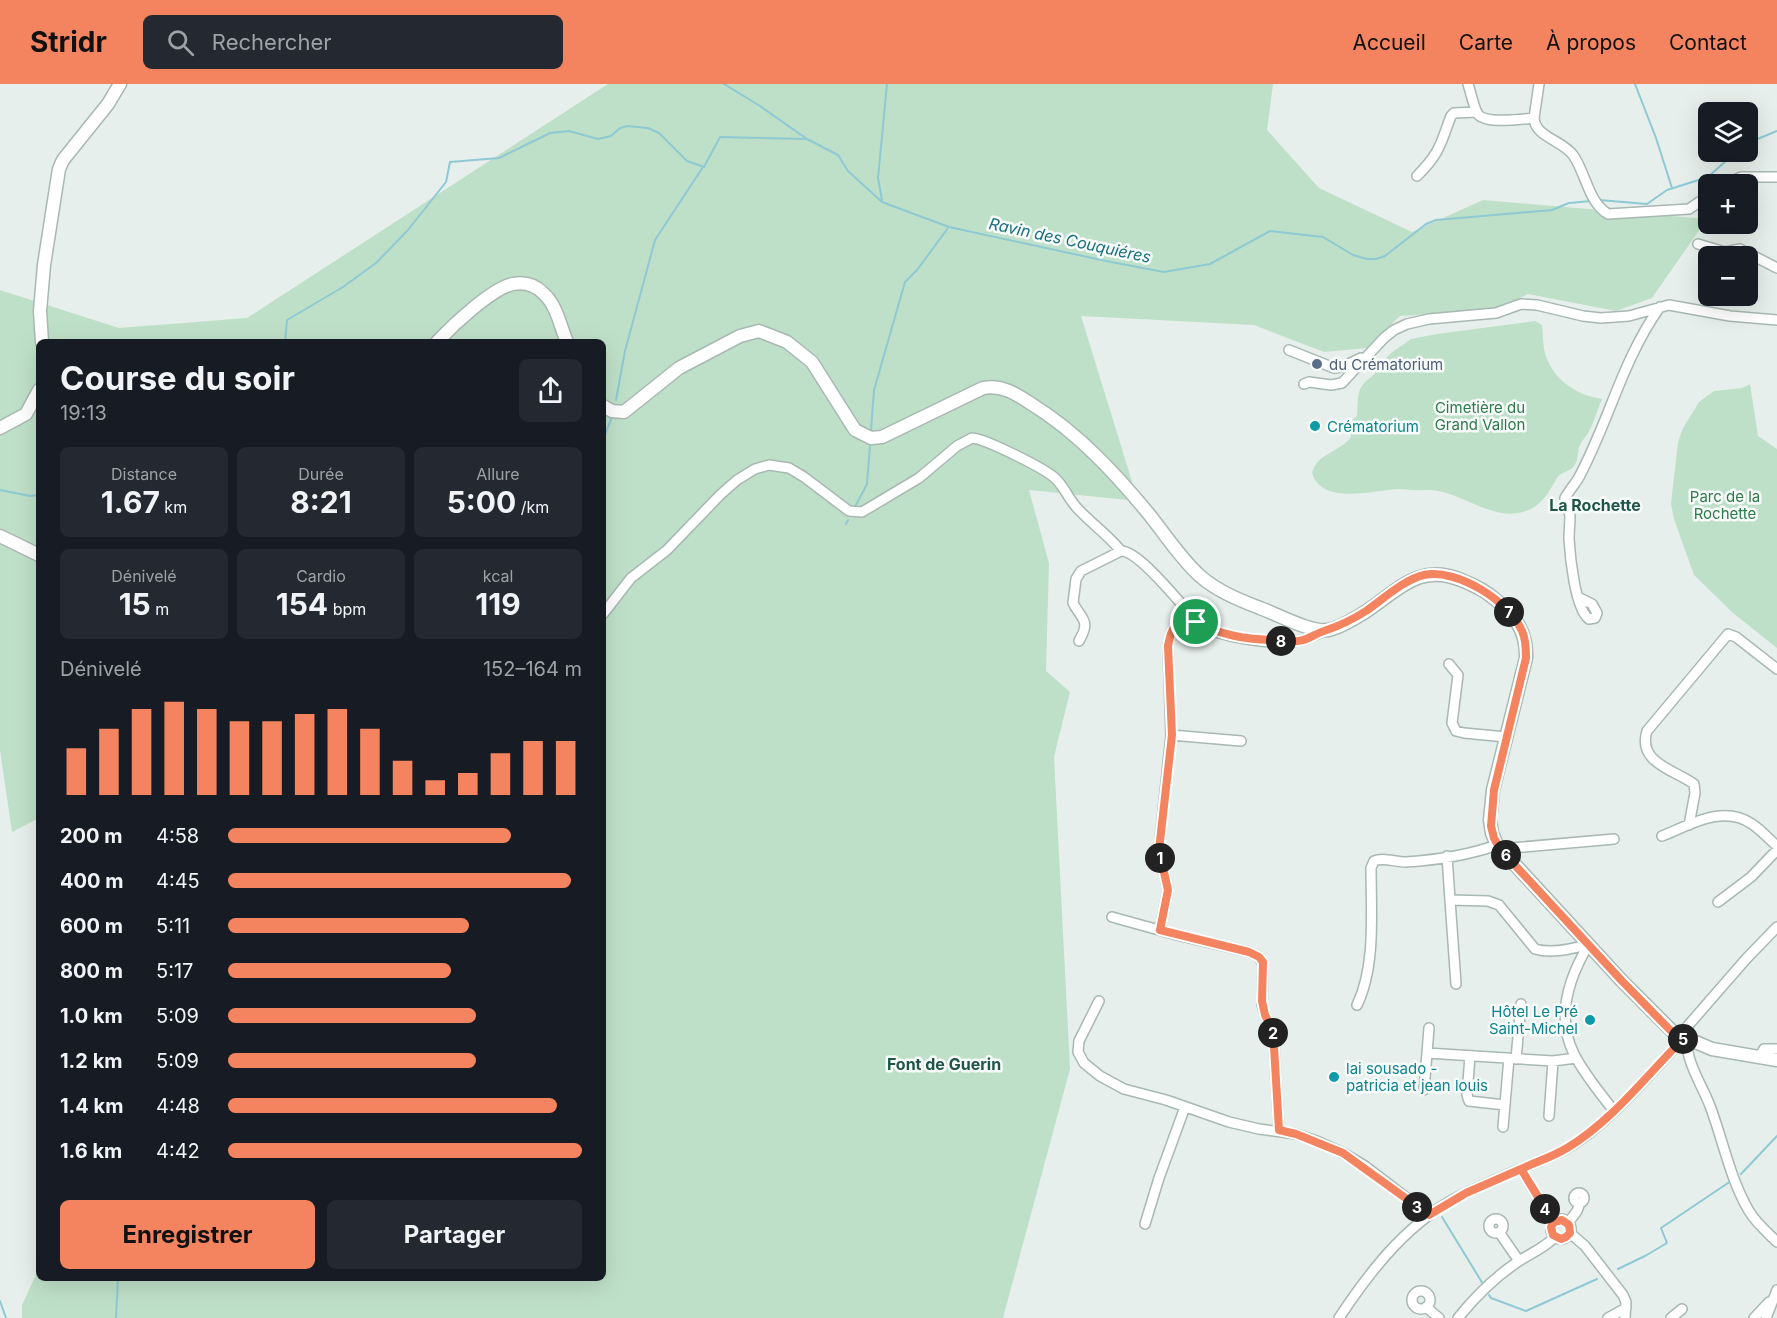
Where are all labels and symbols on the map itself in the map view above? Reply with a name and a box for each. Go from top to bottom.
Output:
water label: Ravin des Couquiéres [987,213,1153,267]
place label: du Crématorium [1329,355,1443,374]
marker: du Crématorium [1310,357,1324,371]
park label: Cimetière du Grand Vallon [1435,398,1525,434]
place label: Crématorium [1327,417,1419,436]
marker: Crématorium [1308,419,1322,433]
park label: Parc de la Rochette [1690,487,1760,523]
district label: La Rochette [1549,495,1641,515]
pin [1170,596,1221,647]
pin: 7 [1494,597,1524,627]
pin: 8 [1266,626,1296,656]
pin: 6 [1491,840,1521,870]
pin: 1 [1145,843,1175,873]
place label: Hôtel Le Pré Saint-Michel [1489,1002,1578,1038]
marker: Hôtel Le Pré Saint-Michel [1583,1013,1597,1027]
pin: 2 [1258,1018,1288,1048]
pin: 5 [1668,1024,1698,1054]
district label: Font de Guerin [887,1054,1001,1074]
place label: lai sousado - patricia et jean louis [1346,1059,1488,1095]
marker: lai sousado - patricia et jean louis [1327,1070,1341,1084]
pin: 3 [1402,1192,1432,1222]
pin: 4 [1530,1194,1560,1224]

